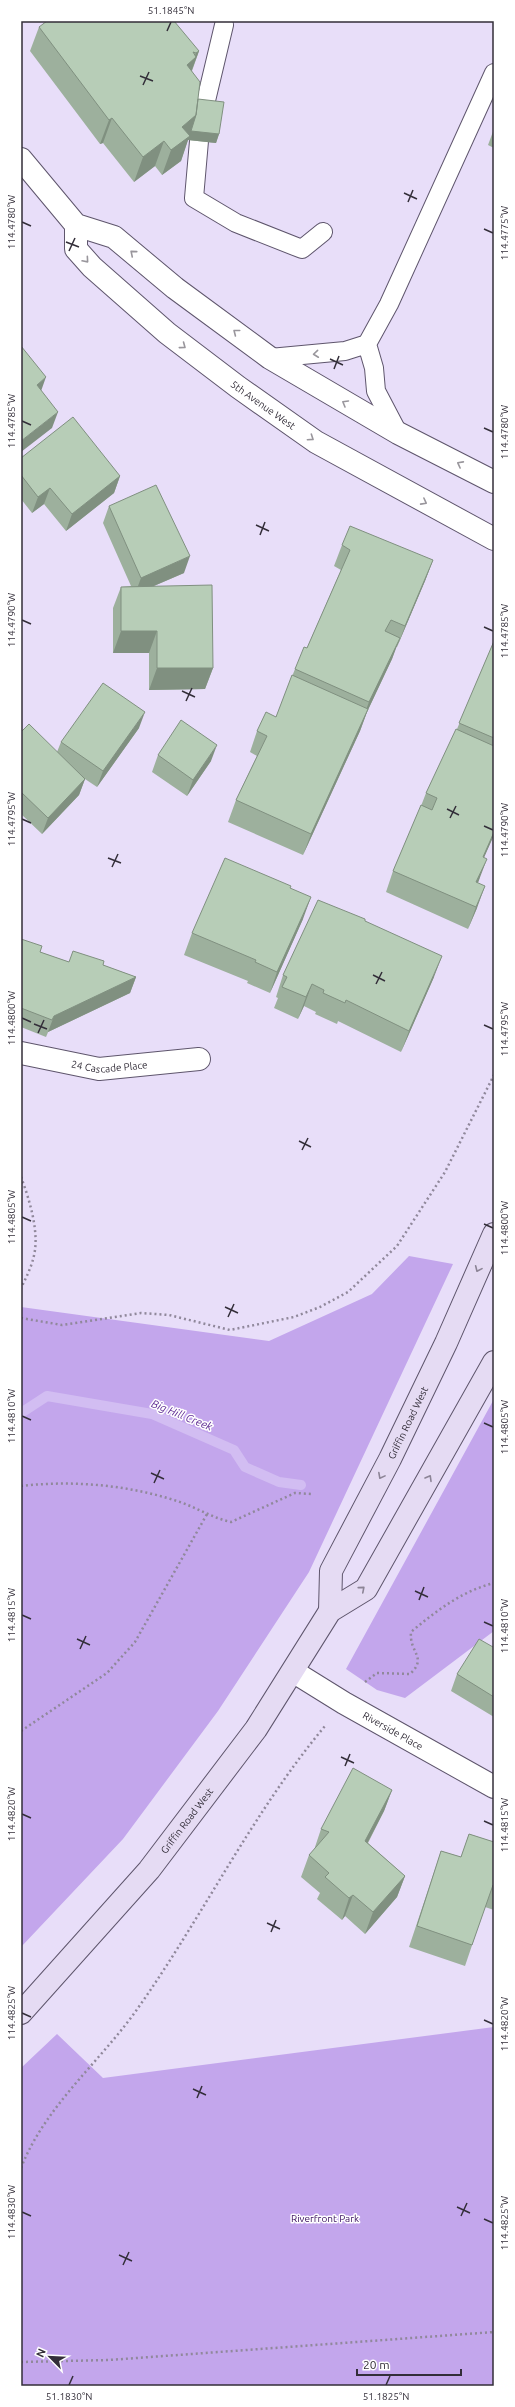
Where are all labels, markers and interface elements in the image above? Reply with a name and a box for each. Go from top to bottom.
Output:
text: 51.1845°N [148,5,194,16]
text: 114.4780°W [6,195,17,249]
text: 114.4775°W [499,206,510,260]
one-way arrow [130,250,138,257]
one-way arrow [81,256,88,263]
one-way arrow [234,329,241,336]
one-way arrow [179,341,186,348]
one-way arrow [313,349,319,358]
street label: 5th Avenue West [229,378,298,431]
text: 114.4785°W [6,394,17,448]
one-way arrow [342,400,349,407]
text: 114.4780°W [499,405,510,459]
one-way arrow [307,433,314,440]
one-way arrow [456,461,464,468]
one-way arrow [420,497,428,505]
text: 114.4790°W [6,593,17,647]
text: 114.4785°W [499,604,510,658]
text: 114.4795°W [6,792,17,846]
text: 114.4790°W [499,803,510,857]
text: 114.4800°W [6,991,17,1045]
text: 114.4795°W [499,1002,510,1056]
street label: 24 Cascade Place [71,1058,148,1075]
text: 114.4805°W [6,1190,17,1244]
text: 114.4800°W [499,1201,510,1255]
one-way arrow [475,1265,483,1273]
street label: Griffin Road West [385,1384,430,1461]
text: 114.4810°W [6,1389,17,1443]
water label: Big Hill Creek [150,1397,215,1433]
text: 114.4805°W [499,1400,510,1454]
one-way arrow [379,1471,386,1479]
one-way arrow [424,1475,431,1482]
one-way arrow [358,1587,365,1594]
text: 114.4815°W [6,1588,17,1642]
text: 114.4810°W [499,1599,510,1653]
street label: Riverside Place [361,1709,425,1752]
street label: Griffin Road West [158,1786,215,1855]
text: 114.4820°W [6,1787,17,1841]
text: 114.4815°W [499,1798,510,1852]
text: 114.4825°W [6,1986,17,2040]
text: 114.4820°W [499,1997,510,2051]
text: 114.4830°W [6,2185,17,2239]
text: 114.4825°W [499,2196,510,2250]
park label: Riverfront Park [291,2213,359,2224]
north arrow [30,2337,70,2377]
text: N [34,2347,48,2359]
scale bar [357,2351,461,2377]
text: 20 m [363,2358,390,2371]
text: 51.1830°N [46,2391,92,2402]
text: 51.1825°N [363,2391,409,2402]

